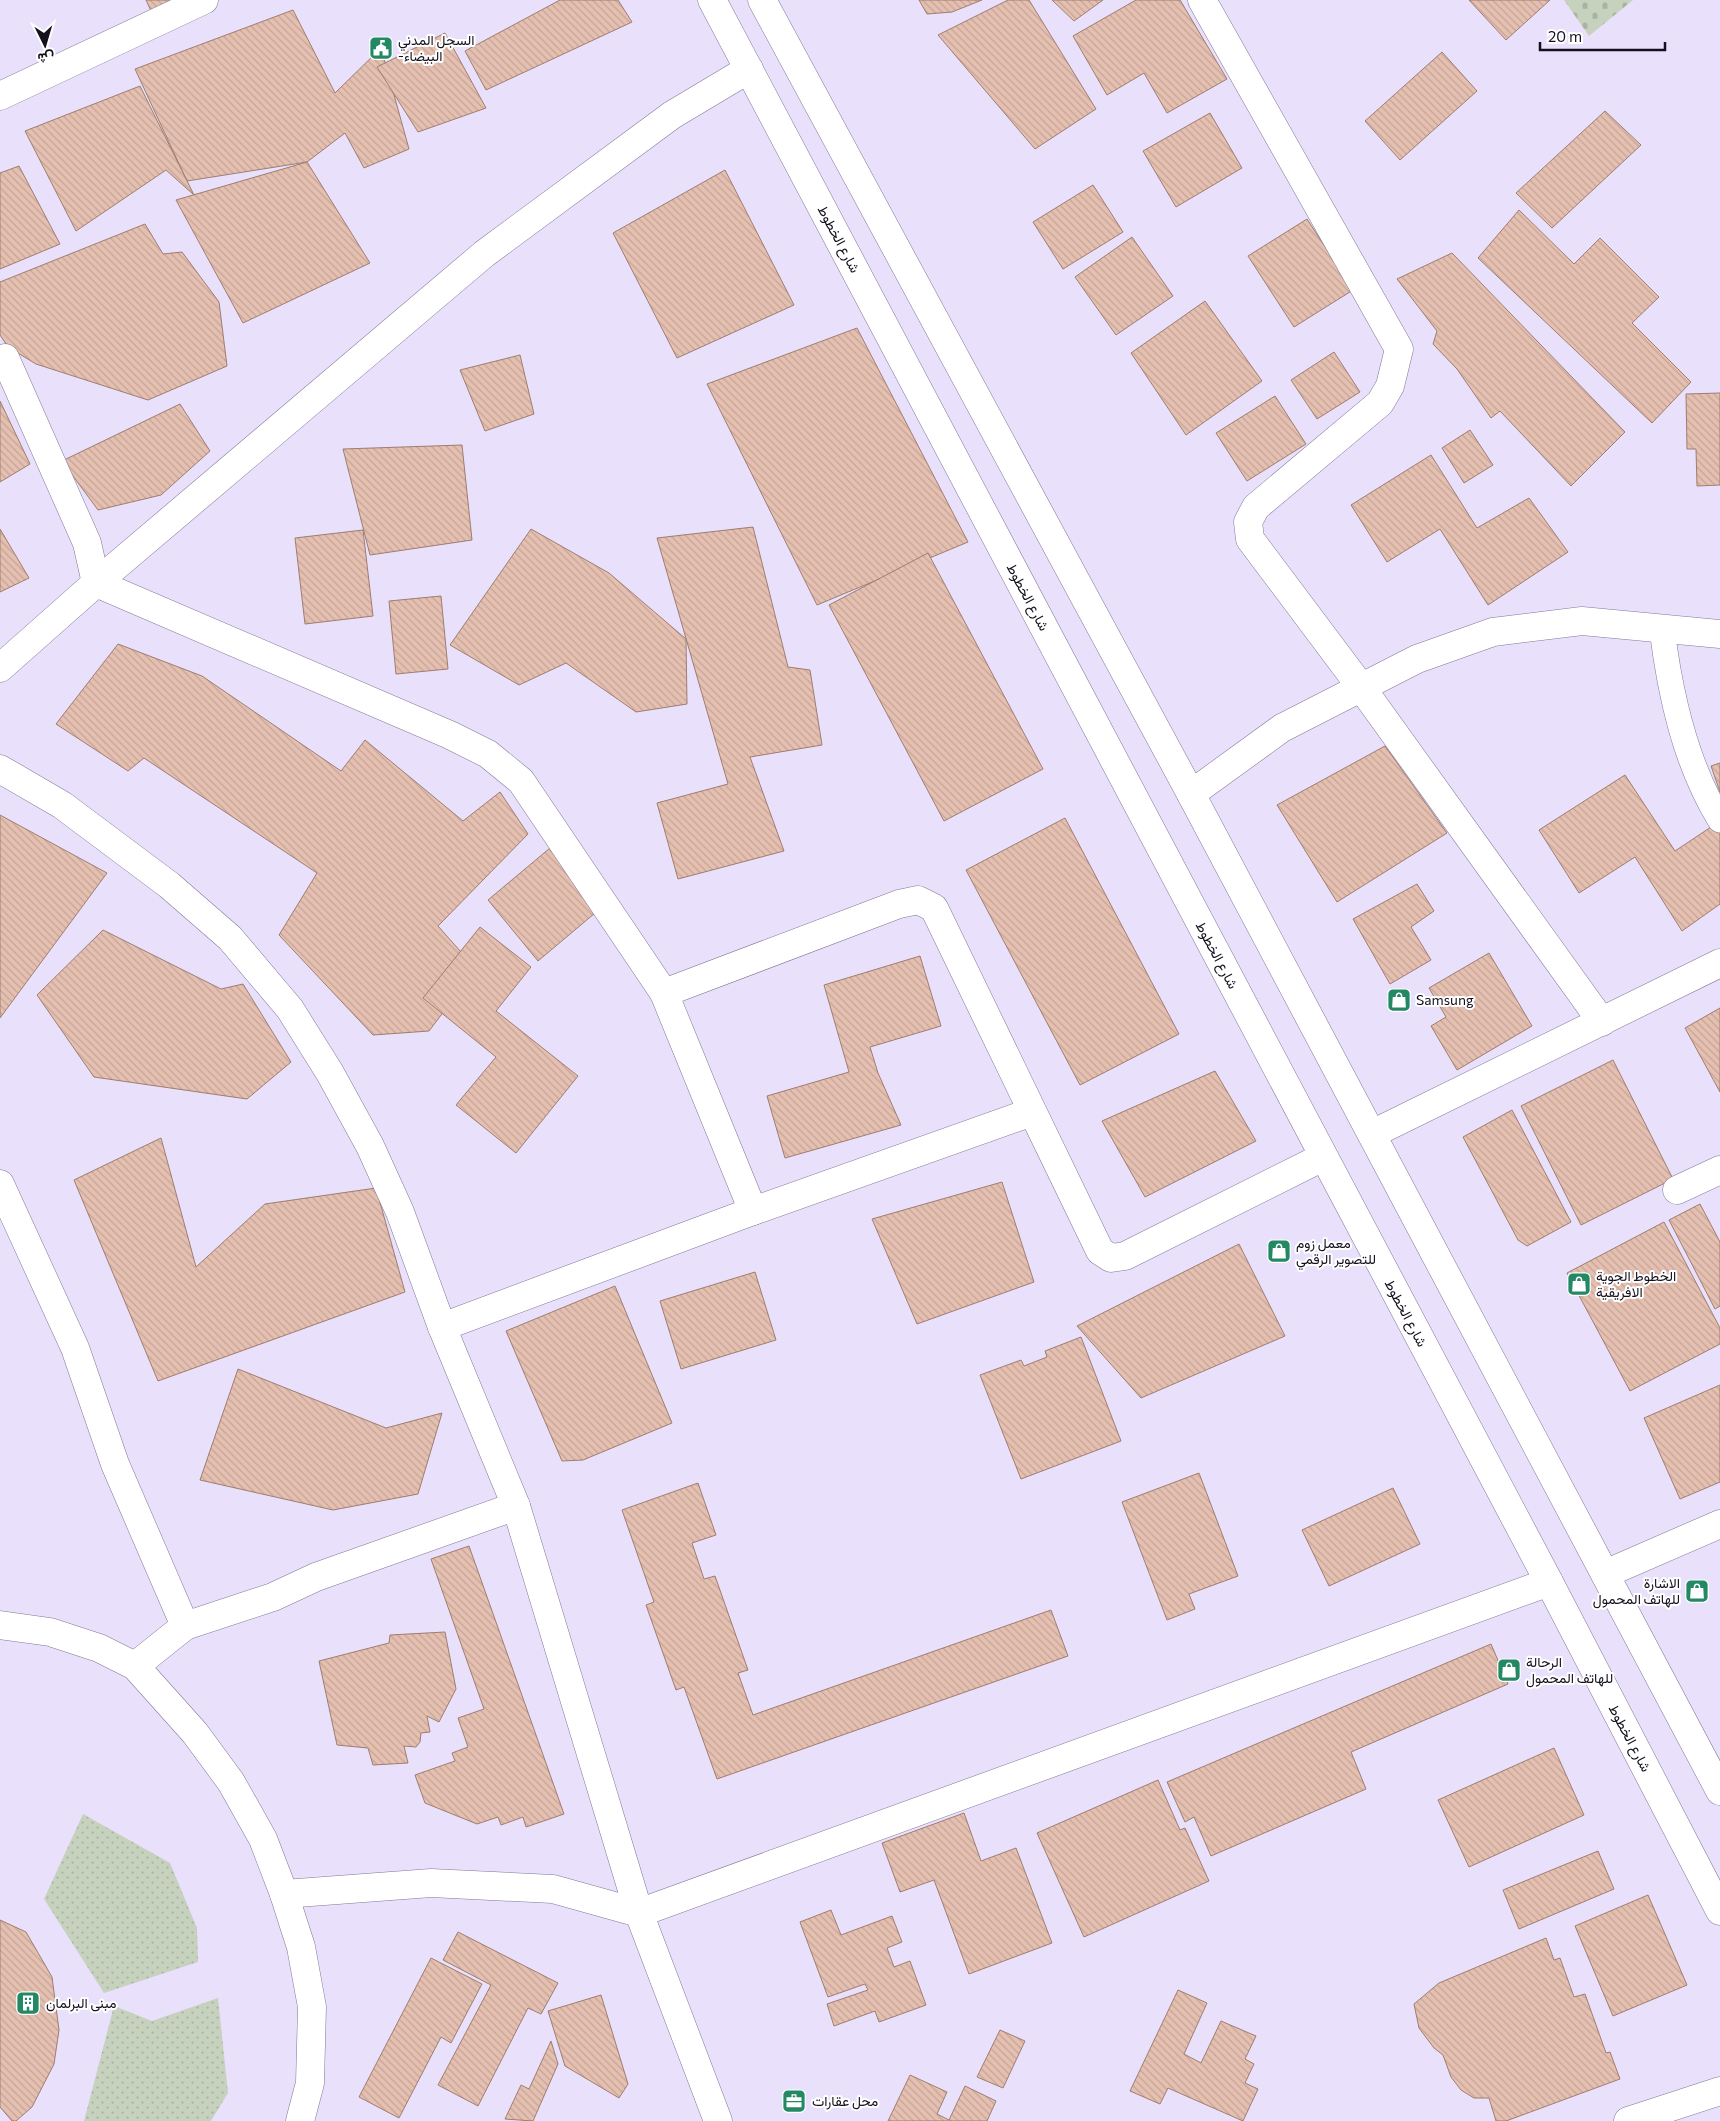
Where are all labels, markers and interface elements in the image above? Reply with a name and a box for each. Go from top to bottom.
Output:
north arrow [20,20,70,70]
scale bar [1540,20,1665,52]
text: 20 m [1548,27,1582,45]
place label: السجل المدني -البيضاء [398,31,475,65]
public building icon: السجل المدني -البيضاء [368,35,394,61]
text: ش [37,48,55,68]
street label: شارع الخطوط [812,202,864,277]
street label: شارع الخطوط [1001,560,1053,635]
street label: شارع الخطوط [1190,918,1242,993]
shop icon: Samsung [1386,987,1412,1013]
place label: Samsung [1416,991,1474,1008]
place label: معمل زوم للتصوير الرقمي [1296,1234,1376,1271]
shop icon: معمل زوم للتصوير الرقمي [1266,1238,1292,1264]
place label: الخطوط الجوية الافريقية [1596,1267,1676,1301]
shop icon: الخطوط الجوية الافريقية [1566,1271,1592,1297]
street label: شارع الخطوط [1379,1276,1431,1351]
place label: الاشارة للهاتف المحمول [1593,1574,1680,1609]
shop icon: الاشارة للهاتف المحمول [1684,1578,1710,1604]
place label: الرحالة للهاتف المحمول [1526,1653,1613,1688]
shop icon: الرحالة للهاتف المحمول [1496,1657,1522,1683]
street label: شارع الخطوط [1603,1701,1655,1776]
building icon: مبنى البرلمان [15,1990,41,2016]
place label: مبنى البرلمان [46,1994,117,2012]
office icon: محل عقارات [781,2088,807,2114]
place label: محل عقارات [812,2092,878,2110]

